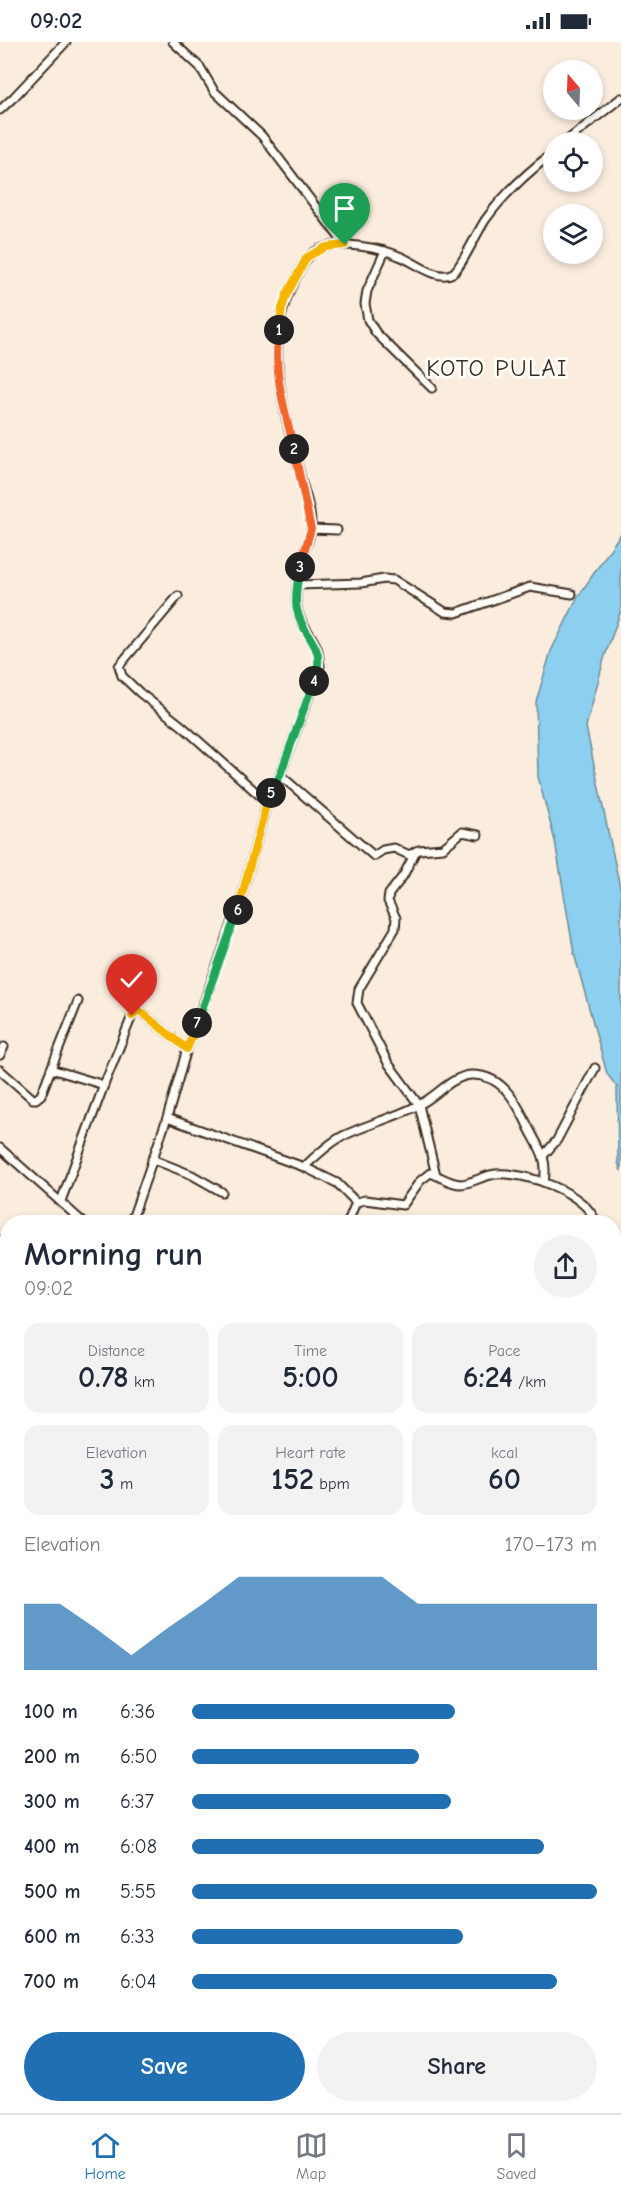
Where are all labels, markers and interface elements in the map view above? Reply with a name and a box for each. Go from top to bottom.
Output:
text: 09:02 [30,8,82,34]
north arrow [543,60,603,120]
map controls [543,60,603,264]
button: locate [543,132,603,192]
pin [319,183,370,245]
icon: arrive [328,192,361,225]
button: layers [543,204,603,264]
pin: 1 [264,315,294,345]
text: 1 [276,321,282,339]
district label: KOTO PULAI [426,354,568,382]
pin: 2 [279,434,309,464]
text: 2 [290,440,298,458]
pin: 3 [285,552,315,582]
text: 3 [296,558,304,576]
pin: 4 [299,666,329,696]
text: 4 [310,672,318,690]
pin: 5 [256,778,286,808]
text: 5 [267,784,275,802]
pin: 6 [223,895,253,925]
text: 6 [234,901,242,919]
pin [106,954,157,1016]
icon: check [115,963,148,996]
pin: 7 [182,1008,212,1038]
text: 7 [193,1014,201,1032]
text: Morning run [24,1235,203,1273]
button: share [534,1235,597,1298]
text: 09:02 [24,1277,73,1300]
text: Distance [88,1342,145,1360]
text: Time [294,1342,327,1360]
text: Pace [488,1342,521,1360]
text: 0.78 [78,1360,129,1395]
text: 5:00 [282,1360,339,1395]
text: 6:24 [463,1360,513,1395]
text: km [129,1373,155,1391]
text: /km [513,1373,546,1391]
text: Elevation [86,1444,147,1462]
text: Heart rate [275,1444,346,1462]
text: kcal [491,1444,518,1462]
text: 3 [100,1462,115,1497]
text: 152 [271,1462,314,1497]
text: 60 [488,1462,521,1497]
text: m [115,1475,133,1493]
text: bpm [314,1475,350,1493]
text: Elevation [24,1533,101,1556]
text: 170–173 m [505,1533,597,1556]
text: 100 m [24,1700,78,1723]
text: 6:36 [120,1700,155,1723]
text: 200 m [24,1745,80,1768]
text: 6:50 [120,1745,157,1768]
text: 300 m [24,1790,80,1813]
text: 6:37 [120,1790,154,1813]
text: 400 m [24,1835,79,1858]
text: 6:08 [120,1835,157,1858]
text: 500 m [24,1880,81,1903]
text: 5:55 [120,1880,156,1903]
text: 600 m [24,1925,80,1948]
text: 6:33 [120,1925,155,1948]
text: 700 m [24,1970,79,1993]
text: 6:04 [120,1970,156,1993]
button: Save [24,2032,305,2101]
button: Share [317,2032,597,2101]
tab: Home [84,2129,126,2183]
tab: Map [295,2129,328,2183]
tab: Saved [497,2129,537,2183]

